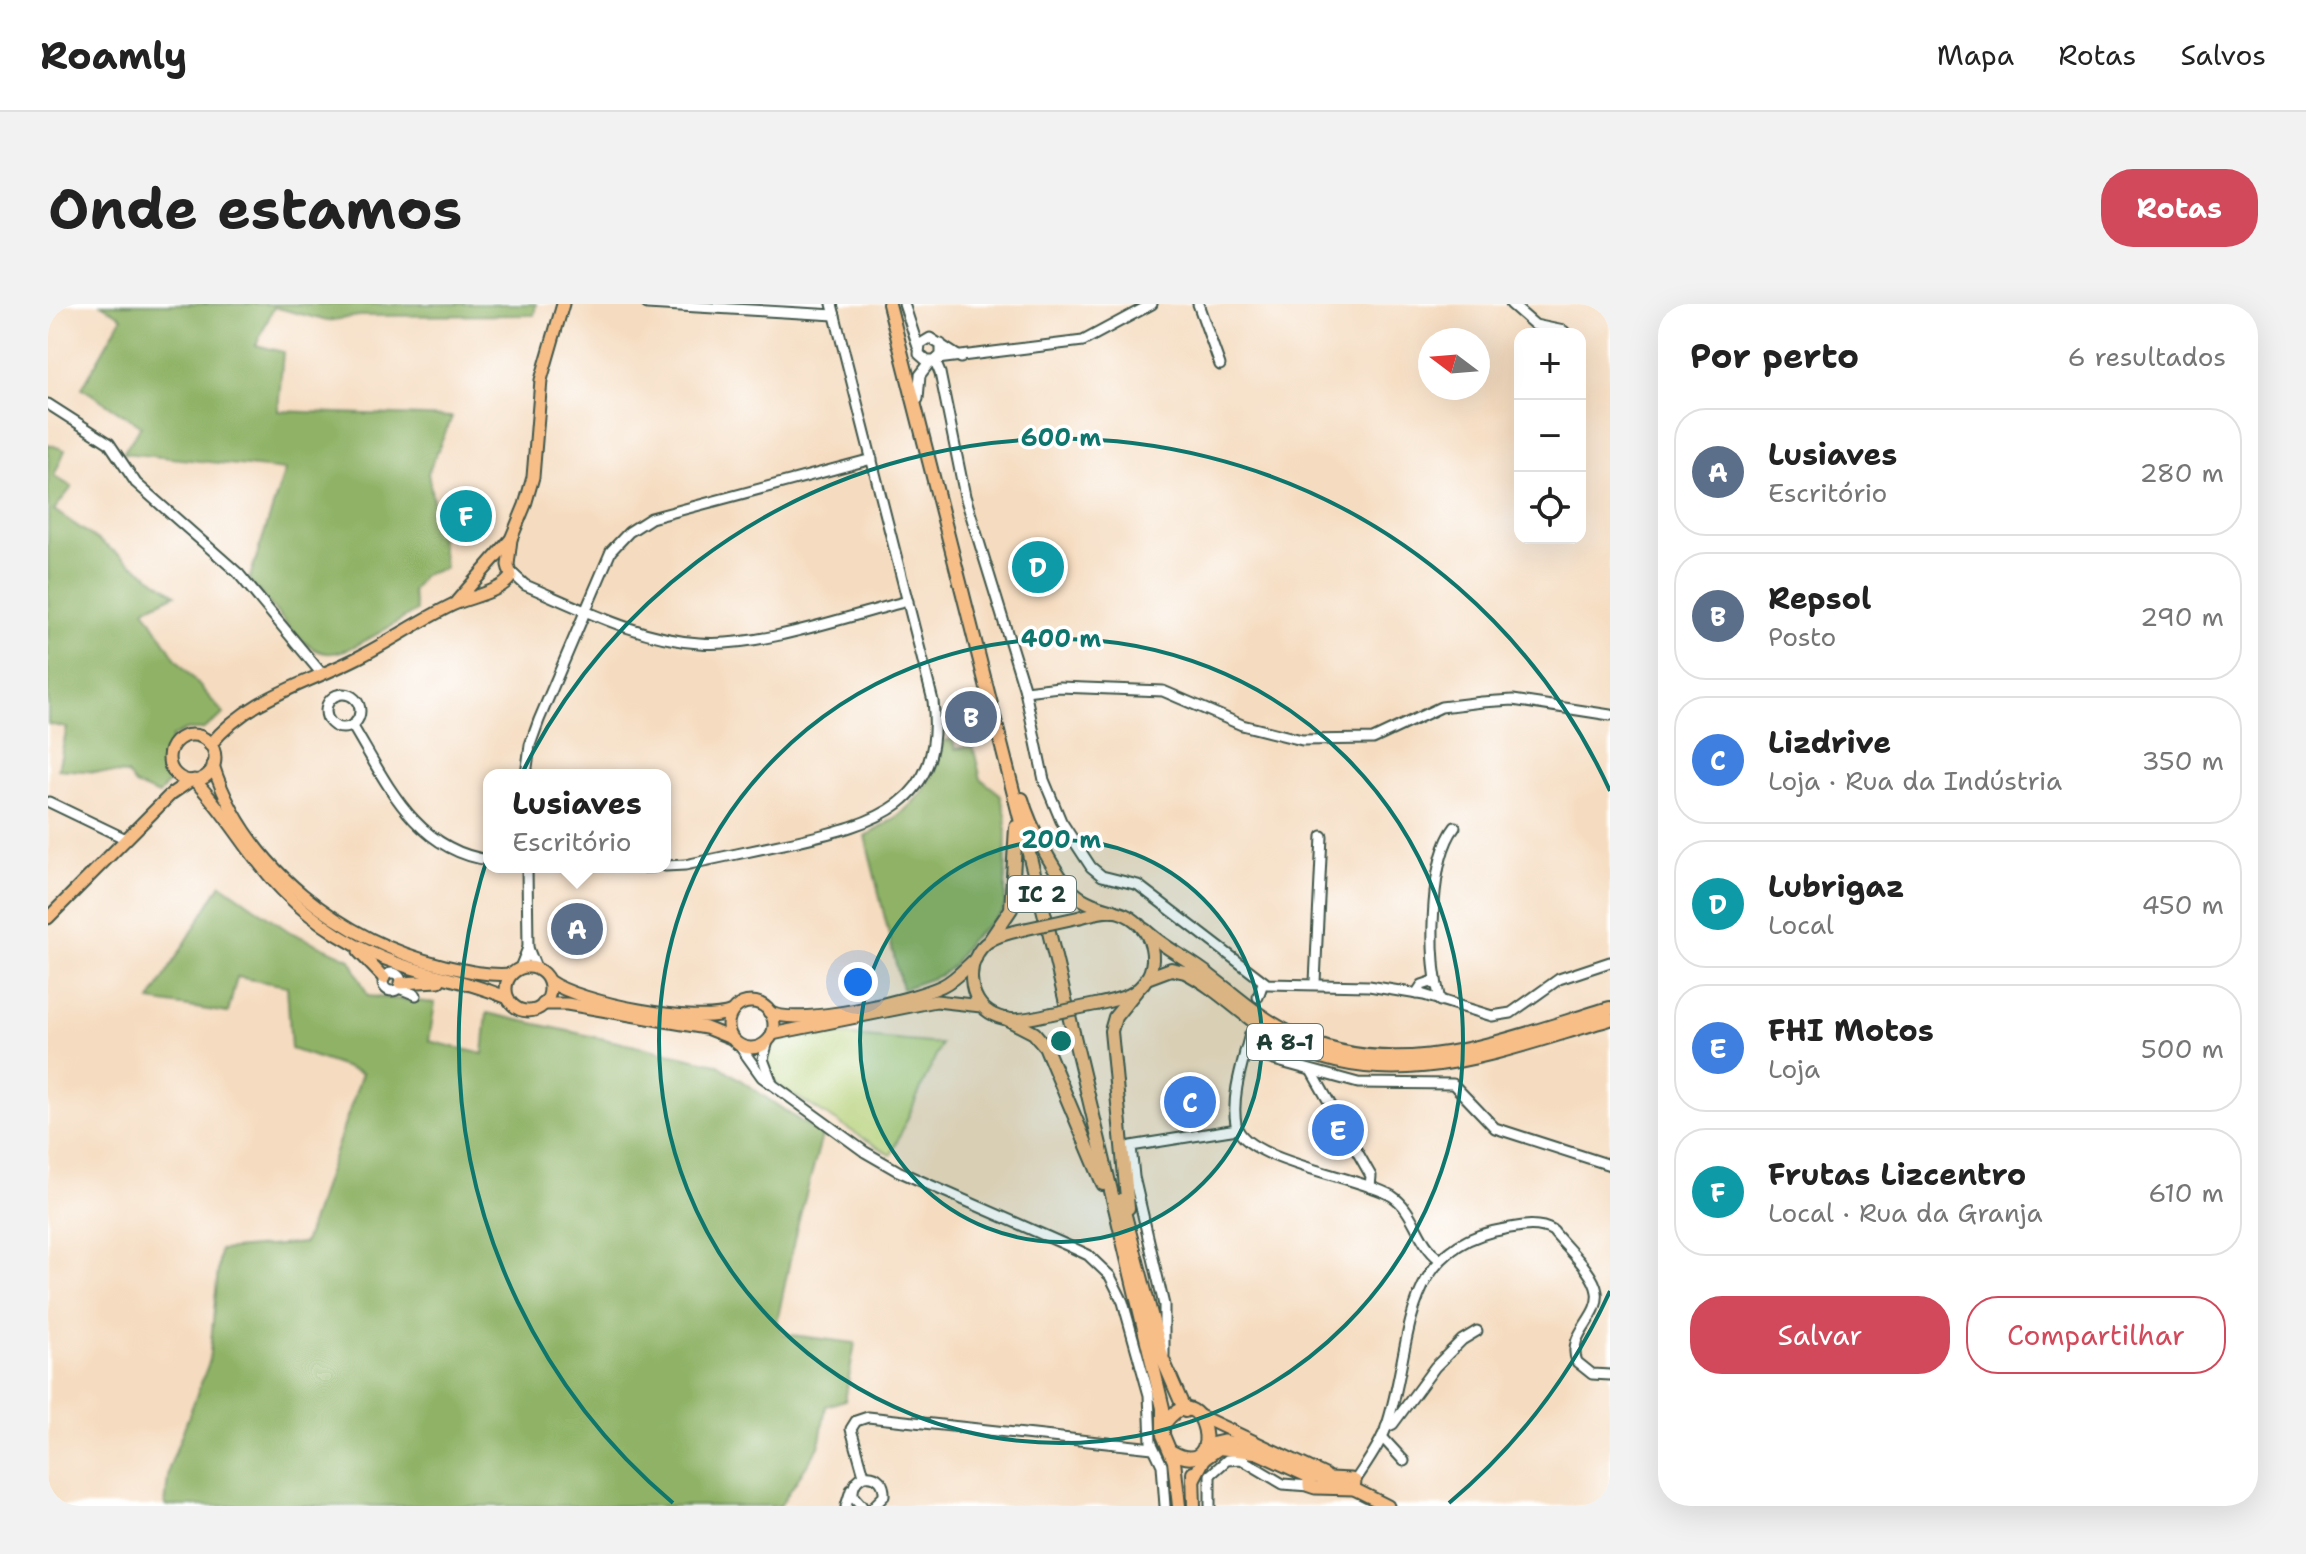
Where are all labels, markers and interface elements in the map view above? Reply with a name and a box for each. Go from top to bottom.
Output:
text: Roamly [40,30,187,81]
text: Mapa [1937,36,2014,74]
text: Rotas [2058,36,2136,74]
text: Salvos [2180,36,2266,74]
button: Rotas [2101,169,2258,247]
text: Onde estamos [48,171,462,246]
north arrow [1418,328,1490,400]
map controls [1514,328,1586,544]
button: + [1514,328,1586,400]
text: Por perto [1690,333,1859,379]
text: 6 resultados [2067,339,2226,374]
button: − [1514,400,1586,472]
text: 600 m [1021,422,1101,454]
text: Lusiaves [1768,434,1897,475]
text: A [1708,455,1728,490]
text: 280 m [2139,455,2224,490]
button: locate [1514,472,1586,544]
text: Escritório [1768,475,1887,510]
pin: F [440,486,492,546]
pin: D [1012,537,1064,597]
text: Repsol [1768,578,1871,619]
text: B [1710,599,1726,634]
text: 290 m [2140,599,2224,634]
text: Posto [1768,619,1836,654]
text: 400 m [1021,623,1101,655]
pin: B [945,687,997,747]
text: Lizdrive [1768,722,1891,763]
text: C [1710,743,1726,778]
text: 350 m [2141,743,2224,778]
text: Loja · Rua da Indústria [1768,763,2062,798]
popup [483,769,671,873]
text: Lusiaves [512,783,642,824]
text: Escritório [512,824,632,859]
text: 200 m [1021,824,1101,856]
text: Lubrigaz [1768,866,1905,907]
road number: IC 2 [1008,876,1076,912]
text: D [1709,887,1727,922]
text: 450 m [2141,887,2224,922]
pin: A [551,899,603,959]
text: Local [1768,907,1834,942]
your location [838,962,878,1002]
text: FHI Motos [1768,1010,1934,1051]
road number: A 8-1 [1247,1024,1323,1060]
centre of rings [1047,1027,1075,1055]
text: E [1709,1031,1727,1066]
text: 500 m [2141,1031,2224,1066]
text: Loja [1768,1051,1820,1086]
pin: C [1164,1072,1216,1132]
pin: E [1312,1100,1364,1160]
text: Frutas Lizcentro [1768,1154,2026,1195]
text: F [1710,1175,1726,1210]
text: 610 m [2148,1175,2224,1210]
text: Local · Rua da Granja [1768,1195,2043,1230]
button: Salvar [1690,1296,1950,1374]
button: Compartilhar [1966,1296,2226,1374]

